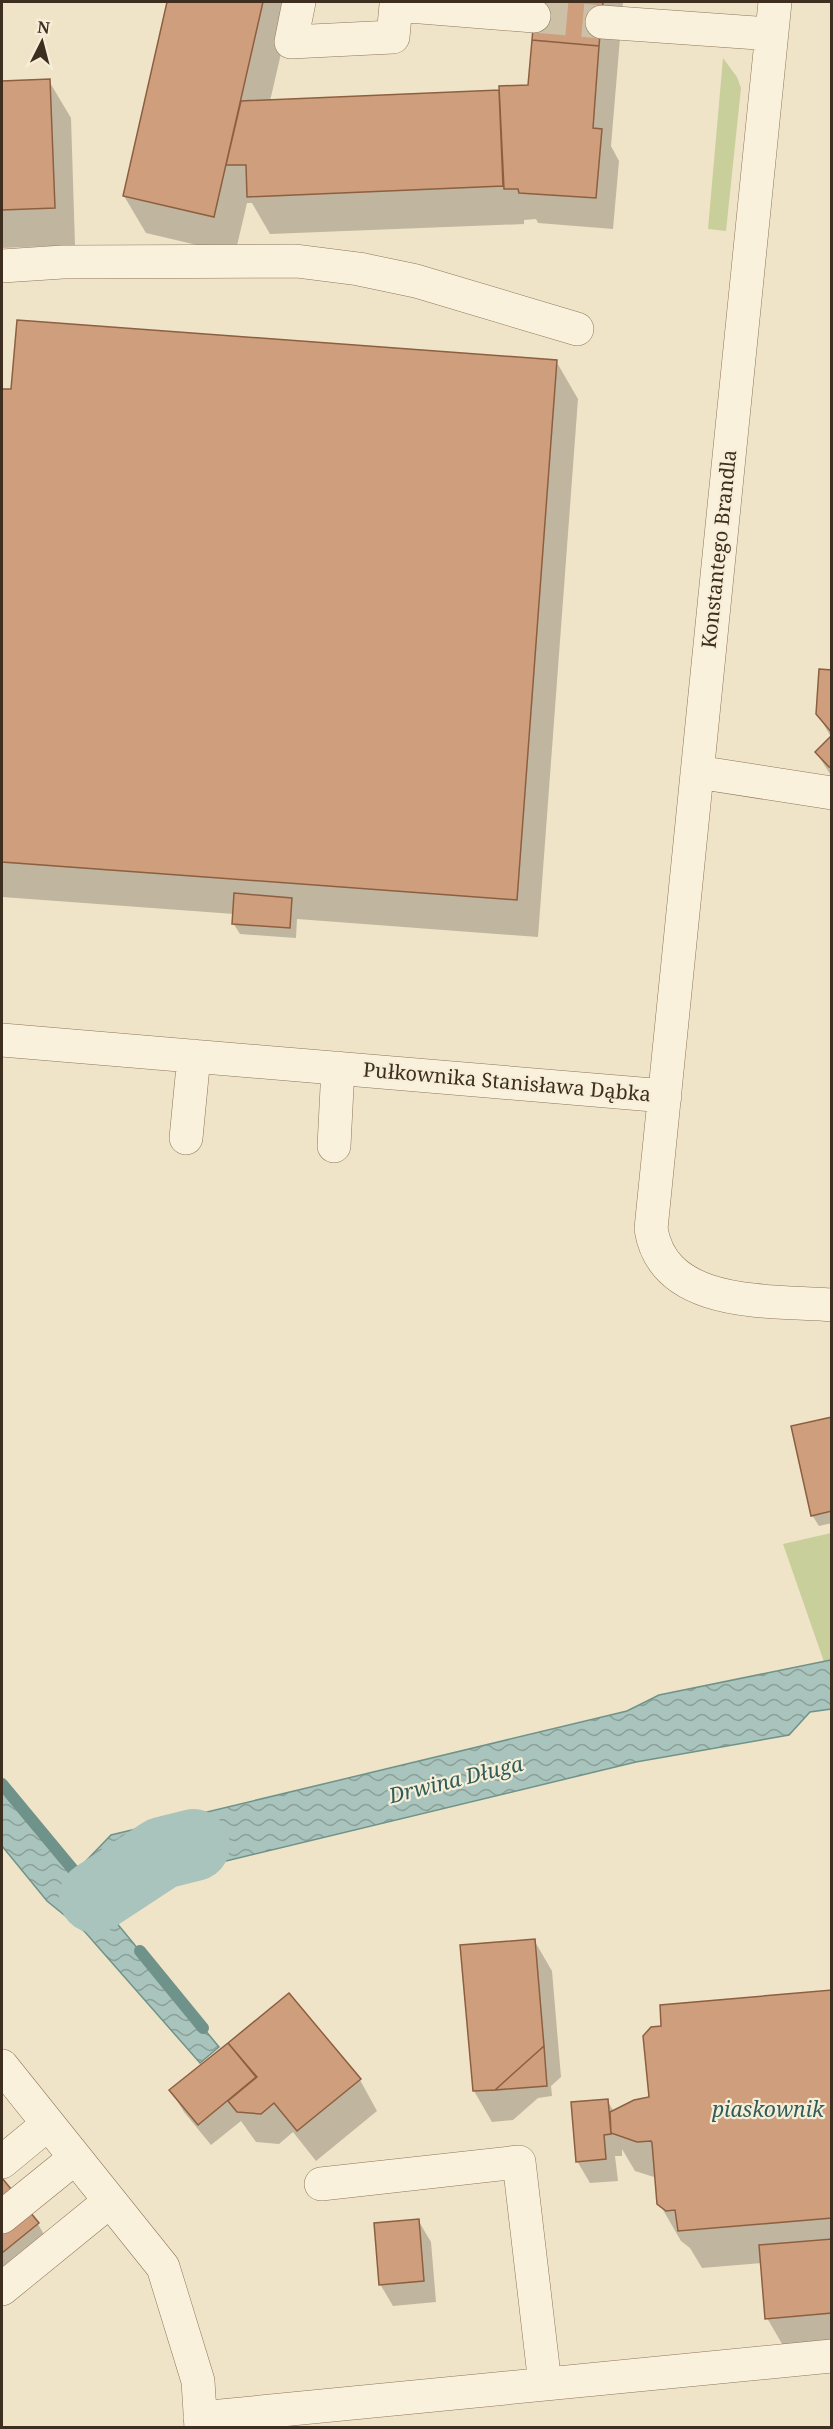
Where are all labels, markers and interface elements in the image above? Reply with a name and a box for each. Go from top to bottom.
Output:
north arrow [12,12,72,72]
text: N [36,15,51,39]
street label: Konstantego Brandla [695,448,742,650]
street label: Pułkownika Stanisława Dąbka [362,1055,652,1108]
water label: Drwina Długa [385,1749,527,1809]
water label: piaskownik [711,2095,825,2123]

